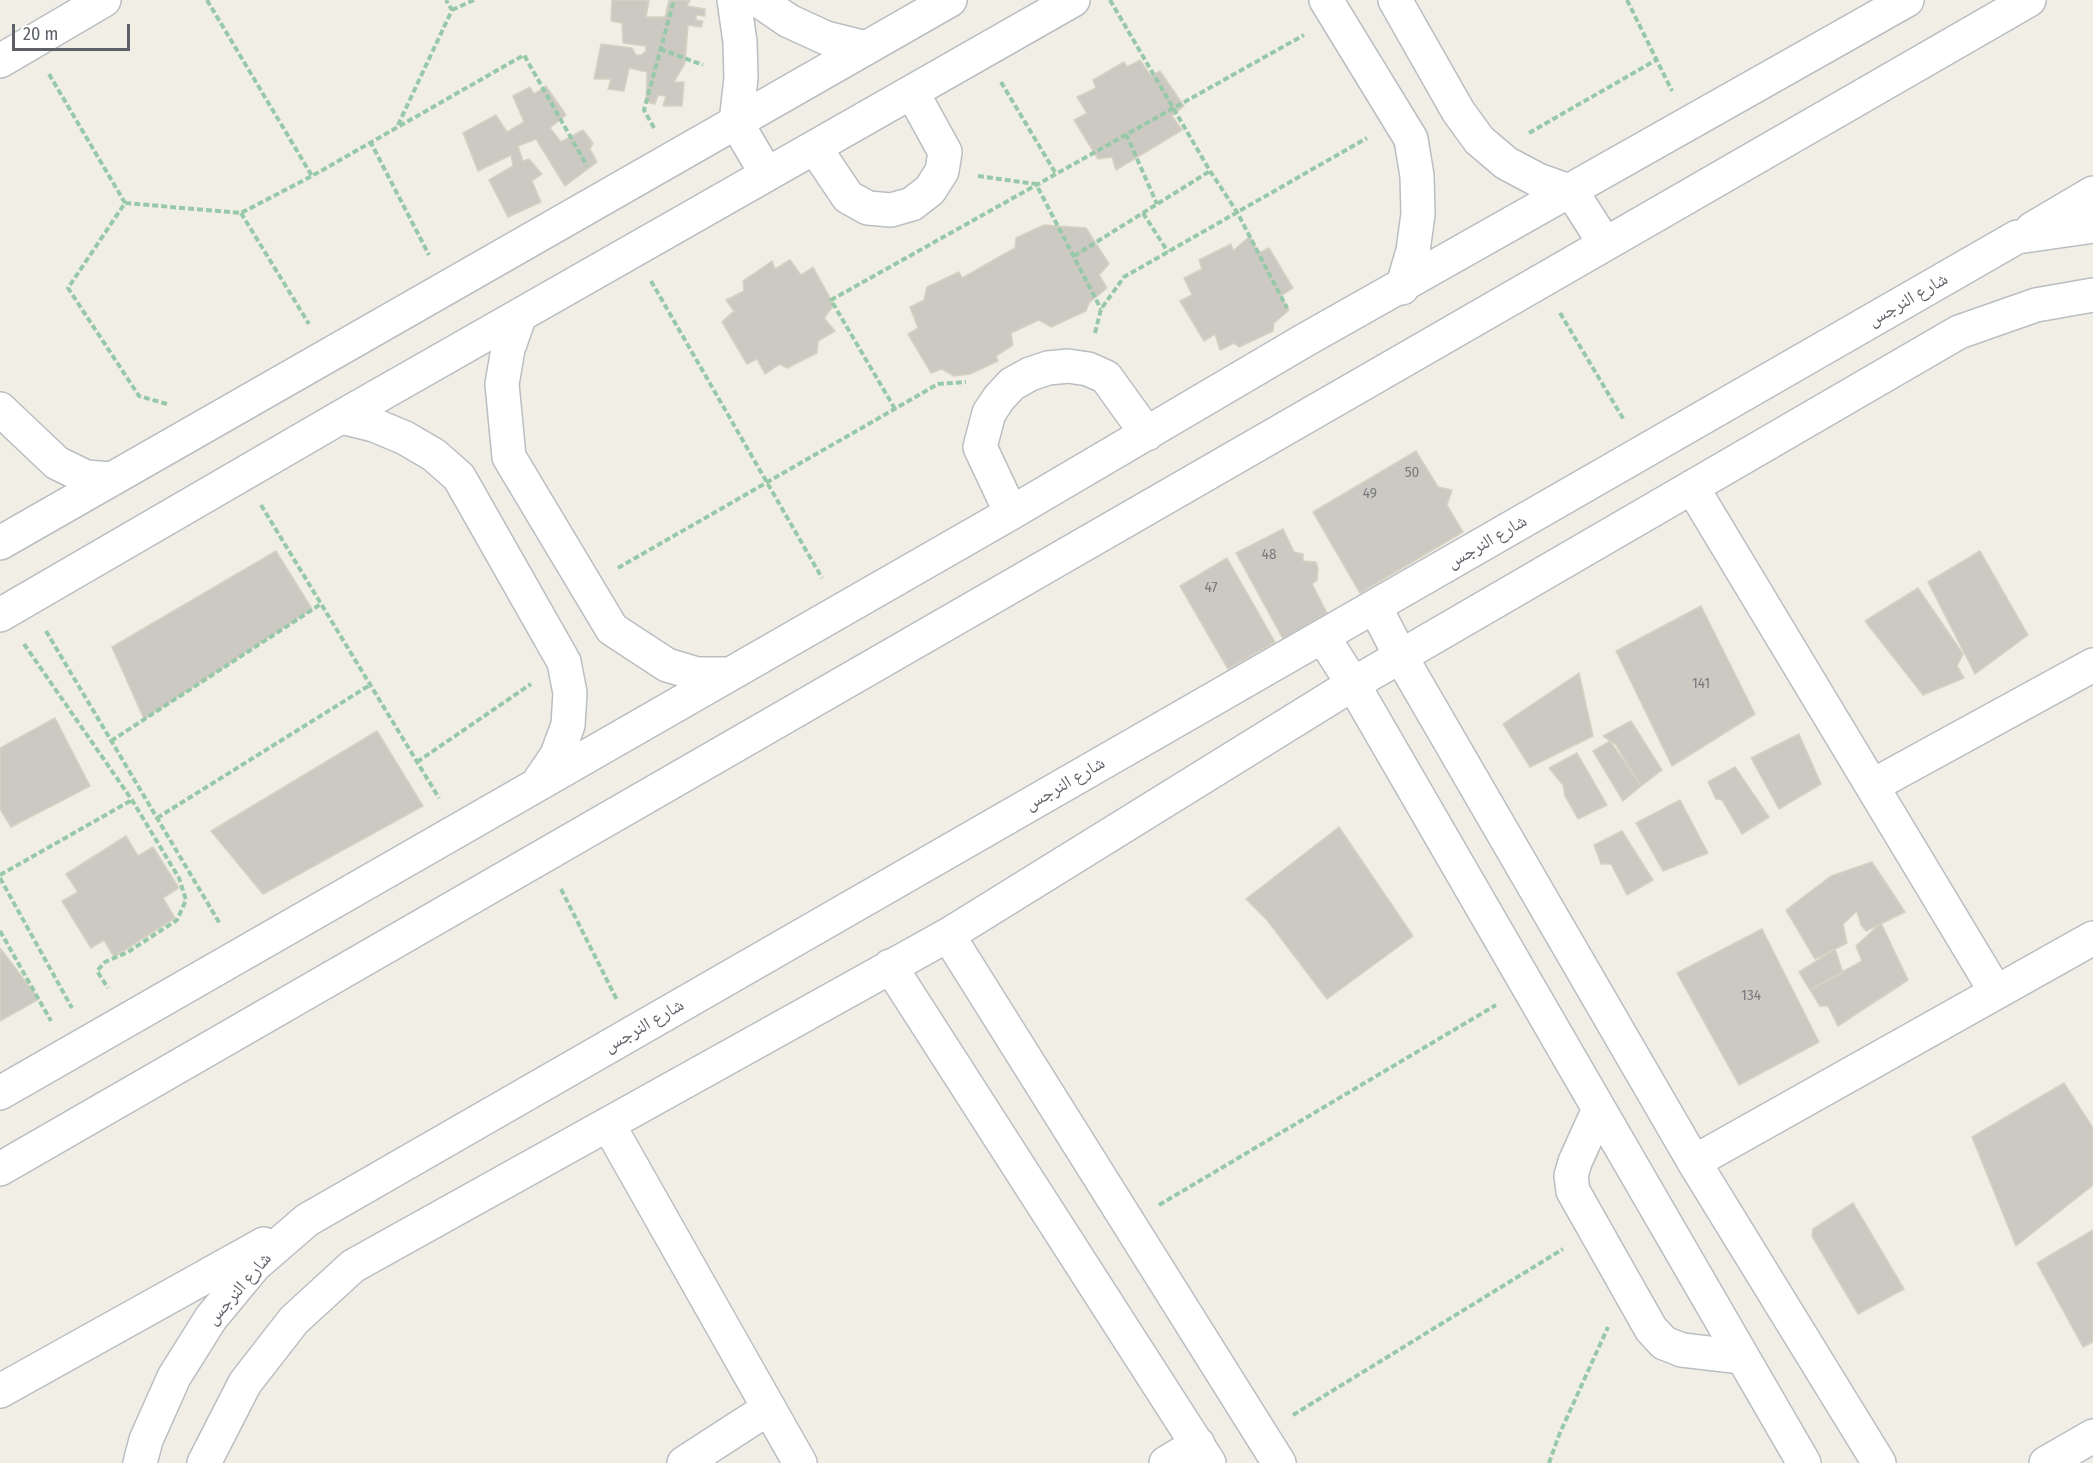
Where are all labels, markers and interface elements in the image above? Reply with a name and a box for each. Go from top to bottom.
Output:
scale bar [15,12,134,50]
text: 20 m [23,23,58,45]
street label: شارع النرجس [1864,268,1952,332]
house number: 50 [1405,464,1419,482]
house number: 49 [1363,485,1377,503]
street label: شارع النرجس [1443,510,1531,574]
house number: 48 [1262,546,1276,564]
house number: 47 [1204,579,1218,597]
house number: 141 [1692,675,1710,693]
street label: شارع النرجس [1021,752,1109,816]
house number: 134 [1741,987,1761,1005]
street label: شارع النرجس [600,994,688,1058]
street label: شارع النرجس [202,1248,276,1330]

